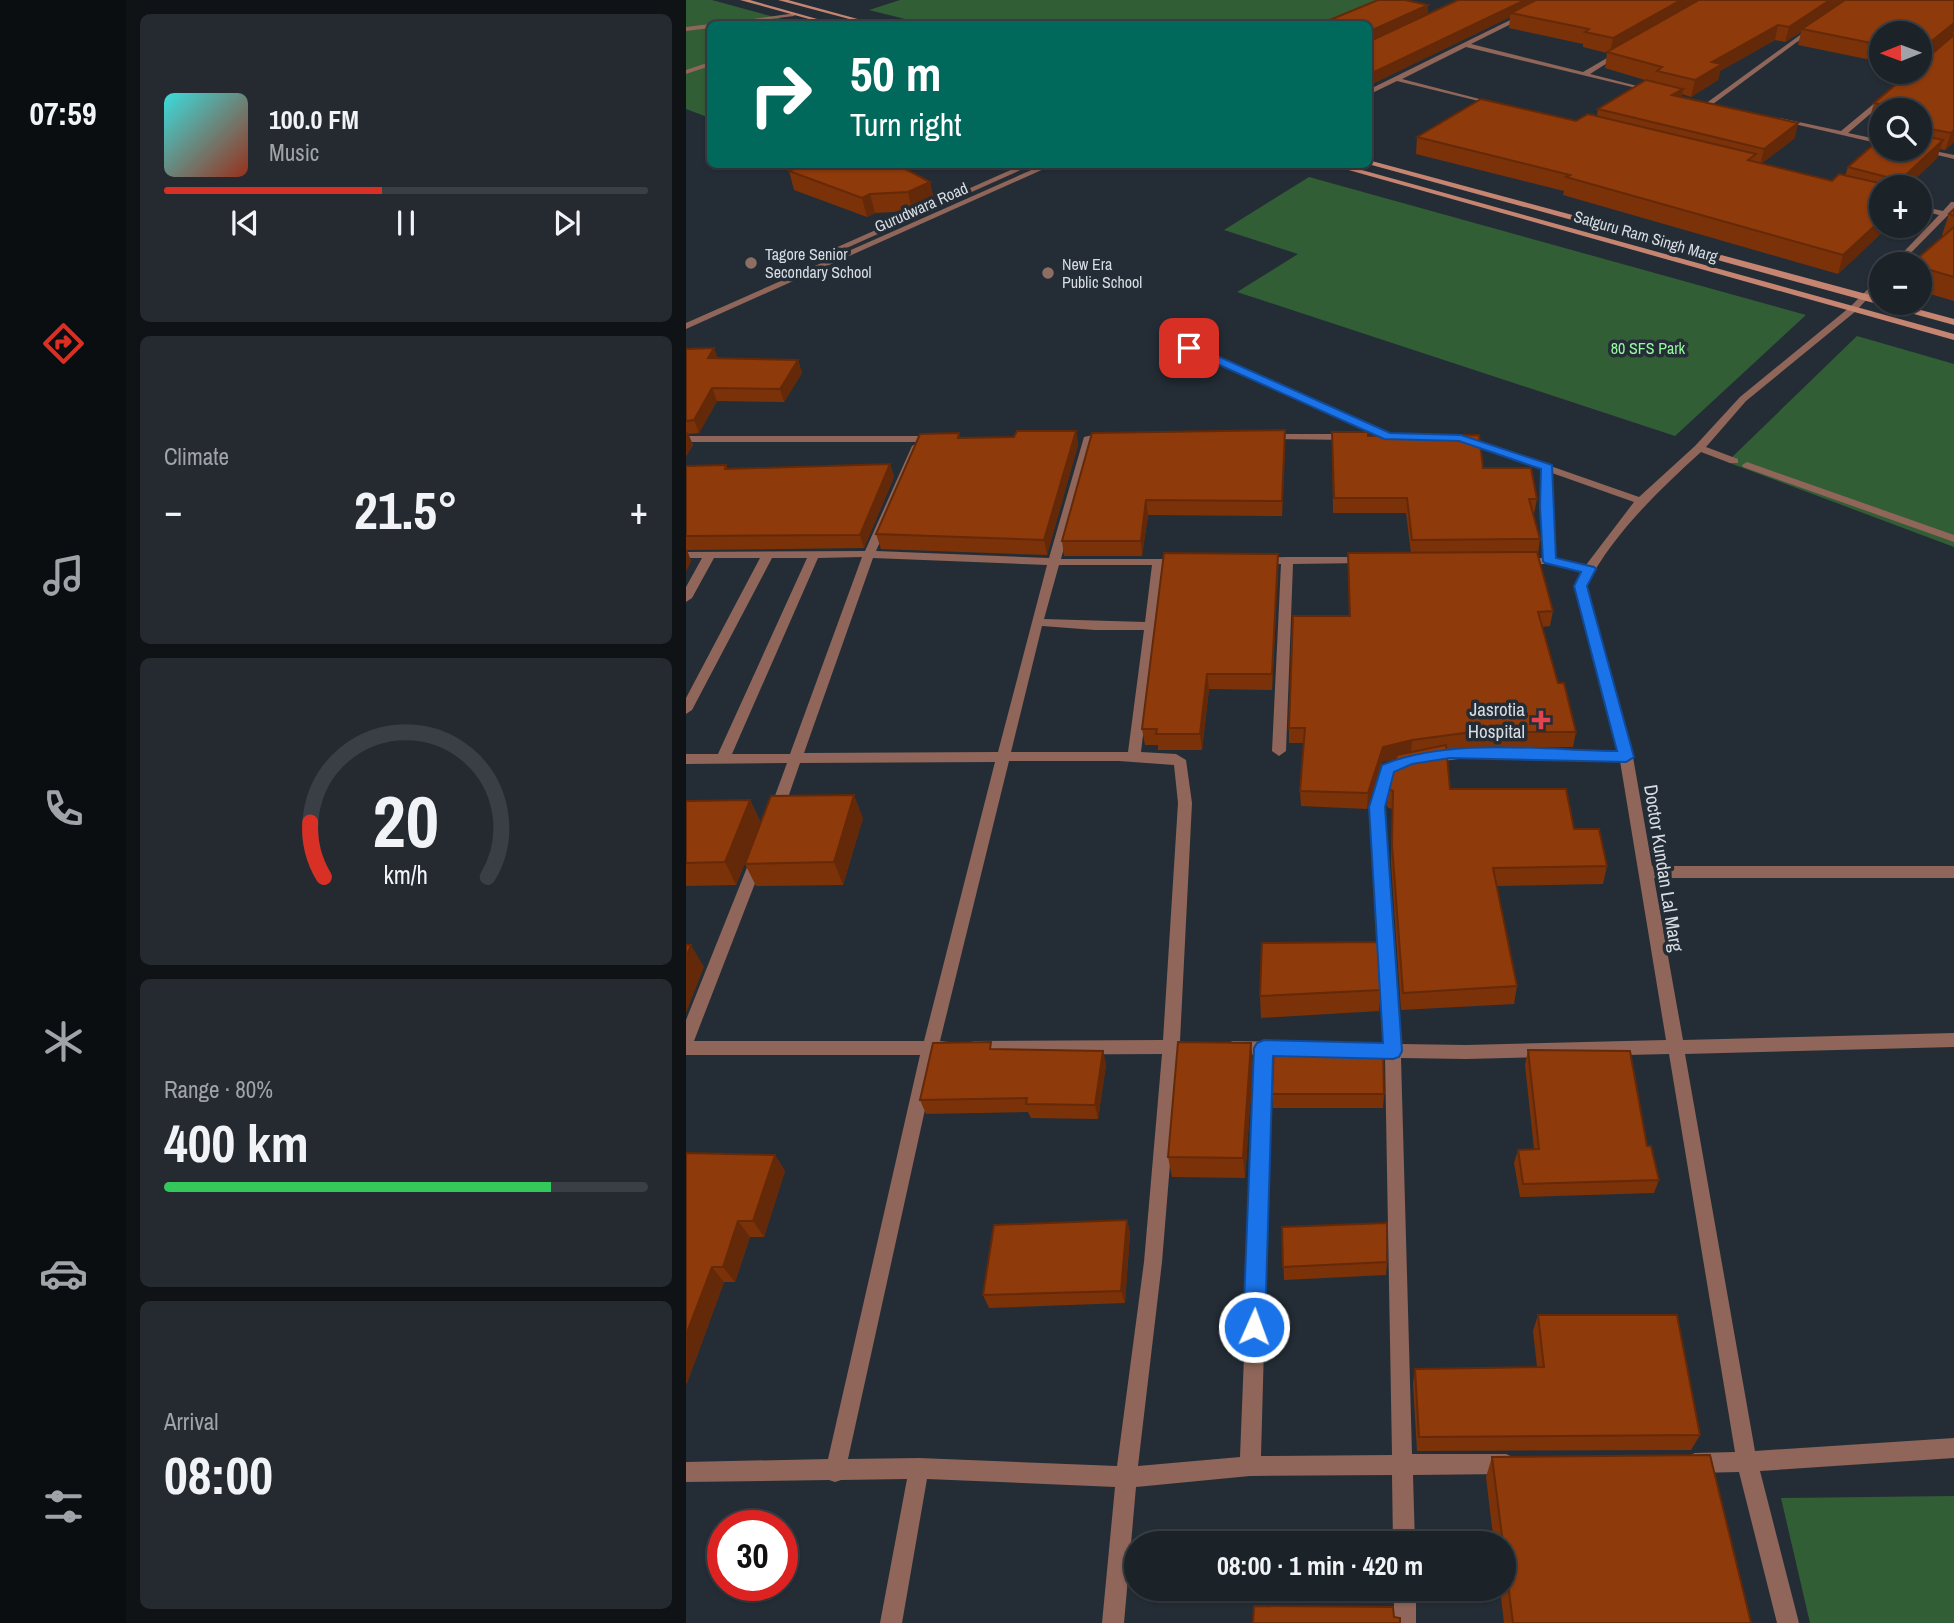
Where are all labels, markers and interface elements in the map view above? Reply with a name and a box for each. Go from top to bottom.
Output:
north arrow [1869,21,1932,84]
map controls [1869,21,1932,315]
text: 50 m [850,40,942,106]
icon: right [735,49,826,140]
text: 07:59 [29,92,97,135]
button: search [1869,98,1932,161]
text: 100.0 FM [269,102,359,137]
text: Turn right [850,103,962,146]
text: Music [269,137,319,168]
button: + [1869,175,1932,238]
street label: Gurudwara Road [871,177,971,237]
icon: previous [226,204,264,242]
icon: pause [387,204,425,242]
icon: next [548,204,586,242]
street label: Satguru Ram Singh Marg [1571,205,1721,267]
place label: Tagore Senior Secondary School [765,243,872,283]
button: − [1869,252,1932,315]
place label: New Era Public School [1062,253,1142,293]
marker: Tagore Senior Secondary School [743,255,759,271]
marker: New Era Public School [1040,265,1056,281]
pin [1159,318,1219,378]
icon: directions [39,319,88,368]
icon: arrive [1170,329,1208,367]
park label: 80 SFS Park [1611,337,1686,359]
text: Climate [164,441,229,472]
text: 21.5° [354,475,458,545]
text: − [164,485,182,536]
text: + [630,485,648,536]
icon: music [39,551,88,600]
place label: Jasrotia Hospital [1468,696,1525,744]
marker: Jasrotia Hospital [1531,710,1551,730]
text: 20 [373,773,439,871]
street label: Doctor Kundan Lal Marg [1638,783,1690,954]
icon: phone [39,784,88,833]
text: km/h [384,858,428,892]
icon: climate [39,1017,88,1066]
text: Range · 80% [164,1074,273,1105]
text: 400 km [164,1108,309,1178]
icon: car [39,1249,88,1298]
position arrow [1217,1290,1291,1364]
text: Arrival [164,1406,219,1437]
text: 08:00 [164,1440,273,1510]
icon: filters [39,1482,88,1531]
speed limit sign: 30 [707,1510,798,1601]
text: 08:00 · 1 min · 420 m [1217,1548,1423,1583]

